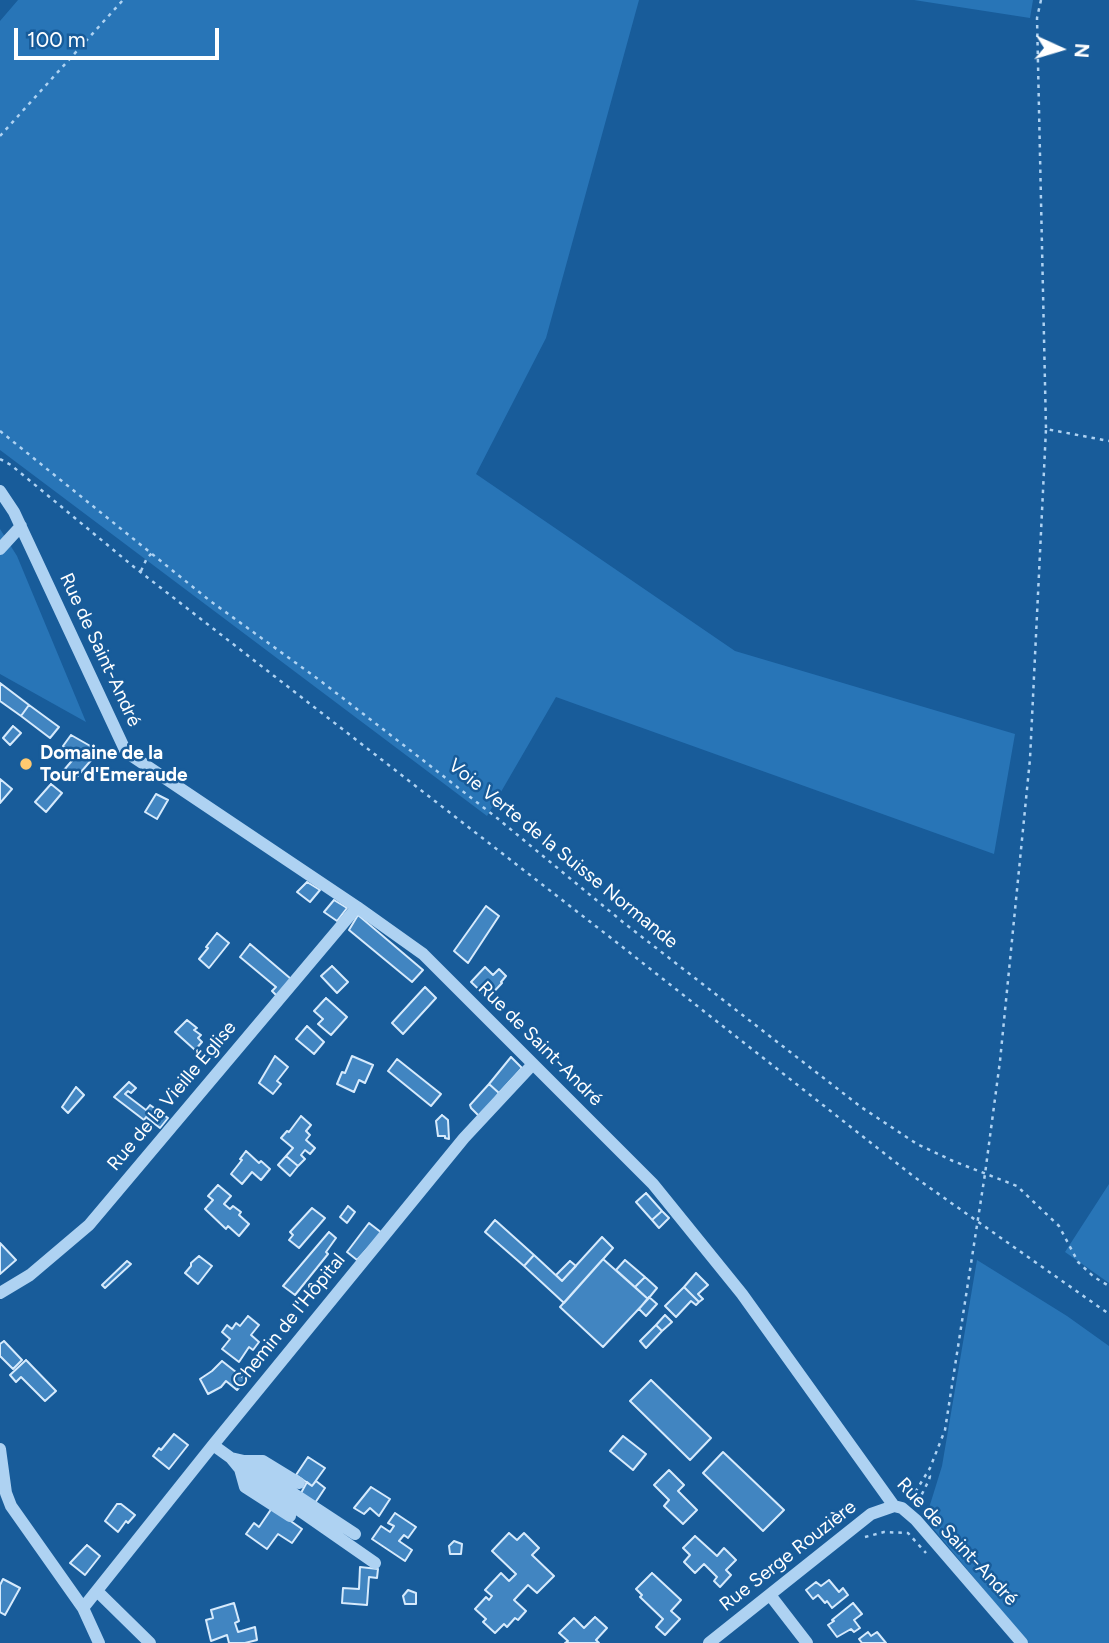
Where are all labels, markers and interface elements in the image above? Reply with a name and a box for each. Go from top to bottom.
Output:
scale bar [18,14,222,58]
north arrow [1025,14,1095,84]
text: 100 m [27,27,86,52]
text: N [1069,42,1093,59]
street label: Rue de Saint-André [54,570,146,730]
place label: Domaine de la Tour d'Emeraude [40,742,188,786]
street label: Voie Verte de la Suisse Normande [444,754,682,954]
marker: Domaine de la Tour d'Emeraude [18,756,34,772]
street label: Rue de Saint-André [473,977,607,1111]
street label: Rue de la Vieille Église [103,1017,241,1175]
street label: Chemin de l'Hôpital [228,1249,350,1393]
street label: Rue de Saint-André [892,1473,1022,1611]
street label: Rue Serge Rouzière [715,1496,861,1616]

